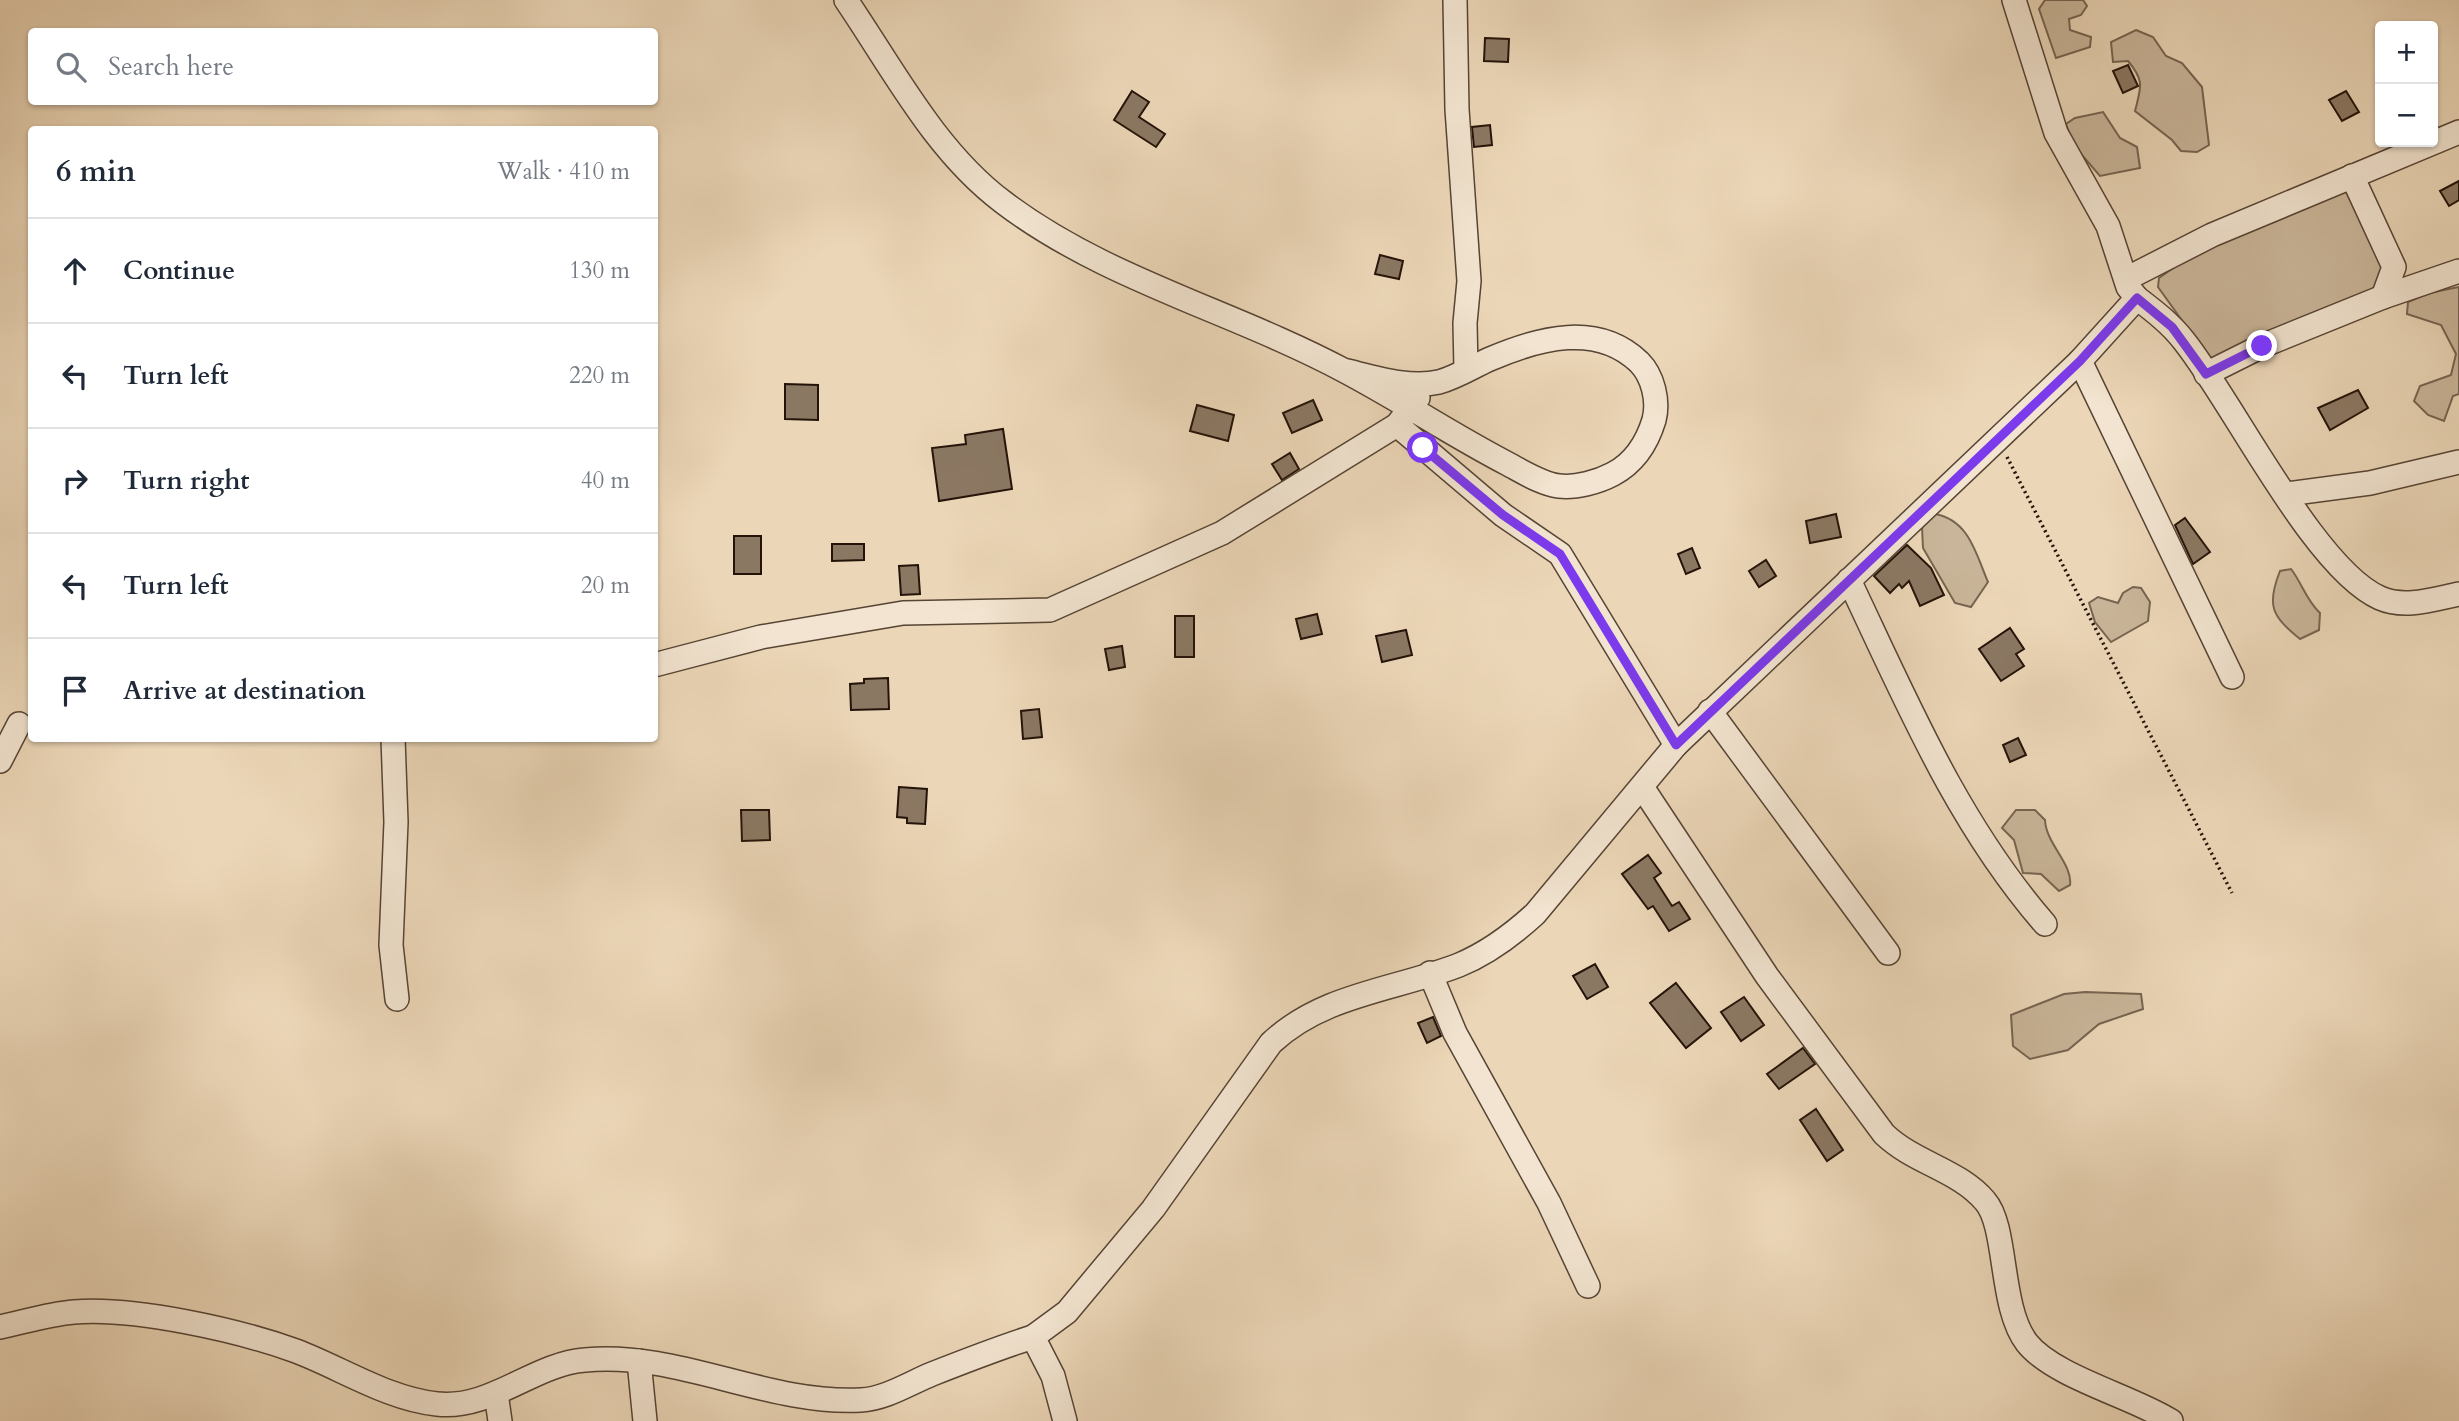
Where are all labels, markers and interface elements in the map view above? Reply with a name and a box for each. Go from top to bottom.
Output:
map controls [2375,21,2438,147]
button: + [2375,21,2438,84]
search box [28,28,658,105]
icon: search [52,48,90,86]
text: Search here [108,49,234,84]
button: − [2375,84,2438,147]
text: 6 min [56,151,136,192]
text: Walk · 410 m [497,156,630,187]
icon: ahead [56,252,94,290]
text: Continue [123,253,235,288]
text: 130 m [569,255,630,286]
route end [2246,330,2277,361]
icon: left [56,357,94,395]
text: Turn left [123,358,228,393]
text: 220 m [569,360,630,391]
route start [1407,432,1438,463]
icon: right [56,462,94,500]
text: Turn right [123,463,250,498]
text: 40 m [581,465,630,496]
icon: left [56,567,94,605]
text: Turn left [123,568,228,603]
text: 20 m [581,570,630,601]
icon: arrive [56,672,94,710]
text: Arrive at destination [123,673,366,708]

